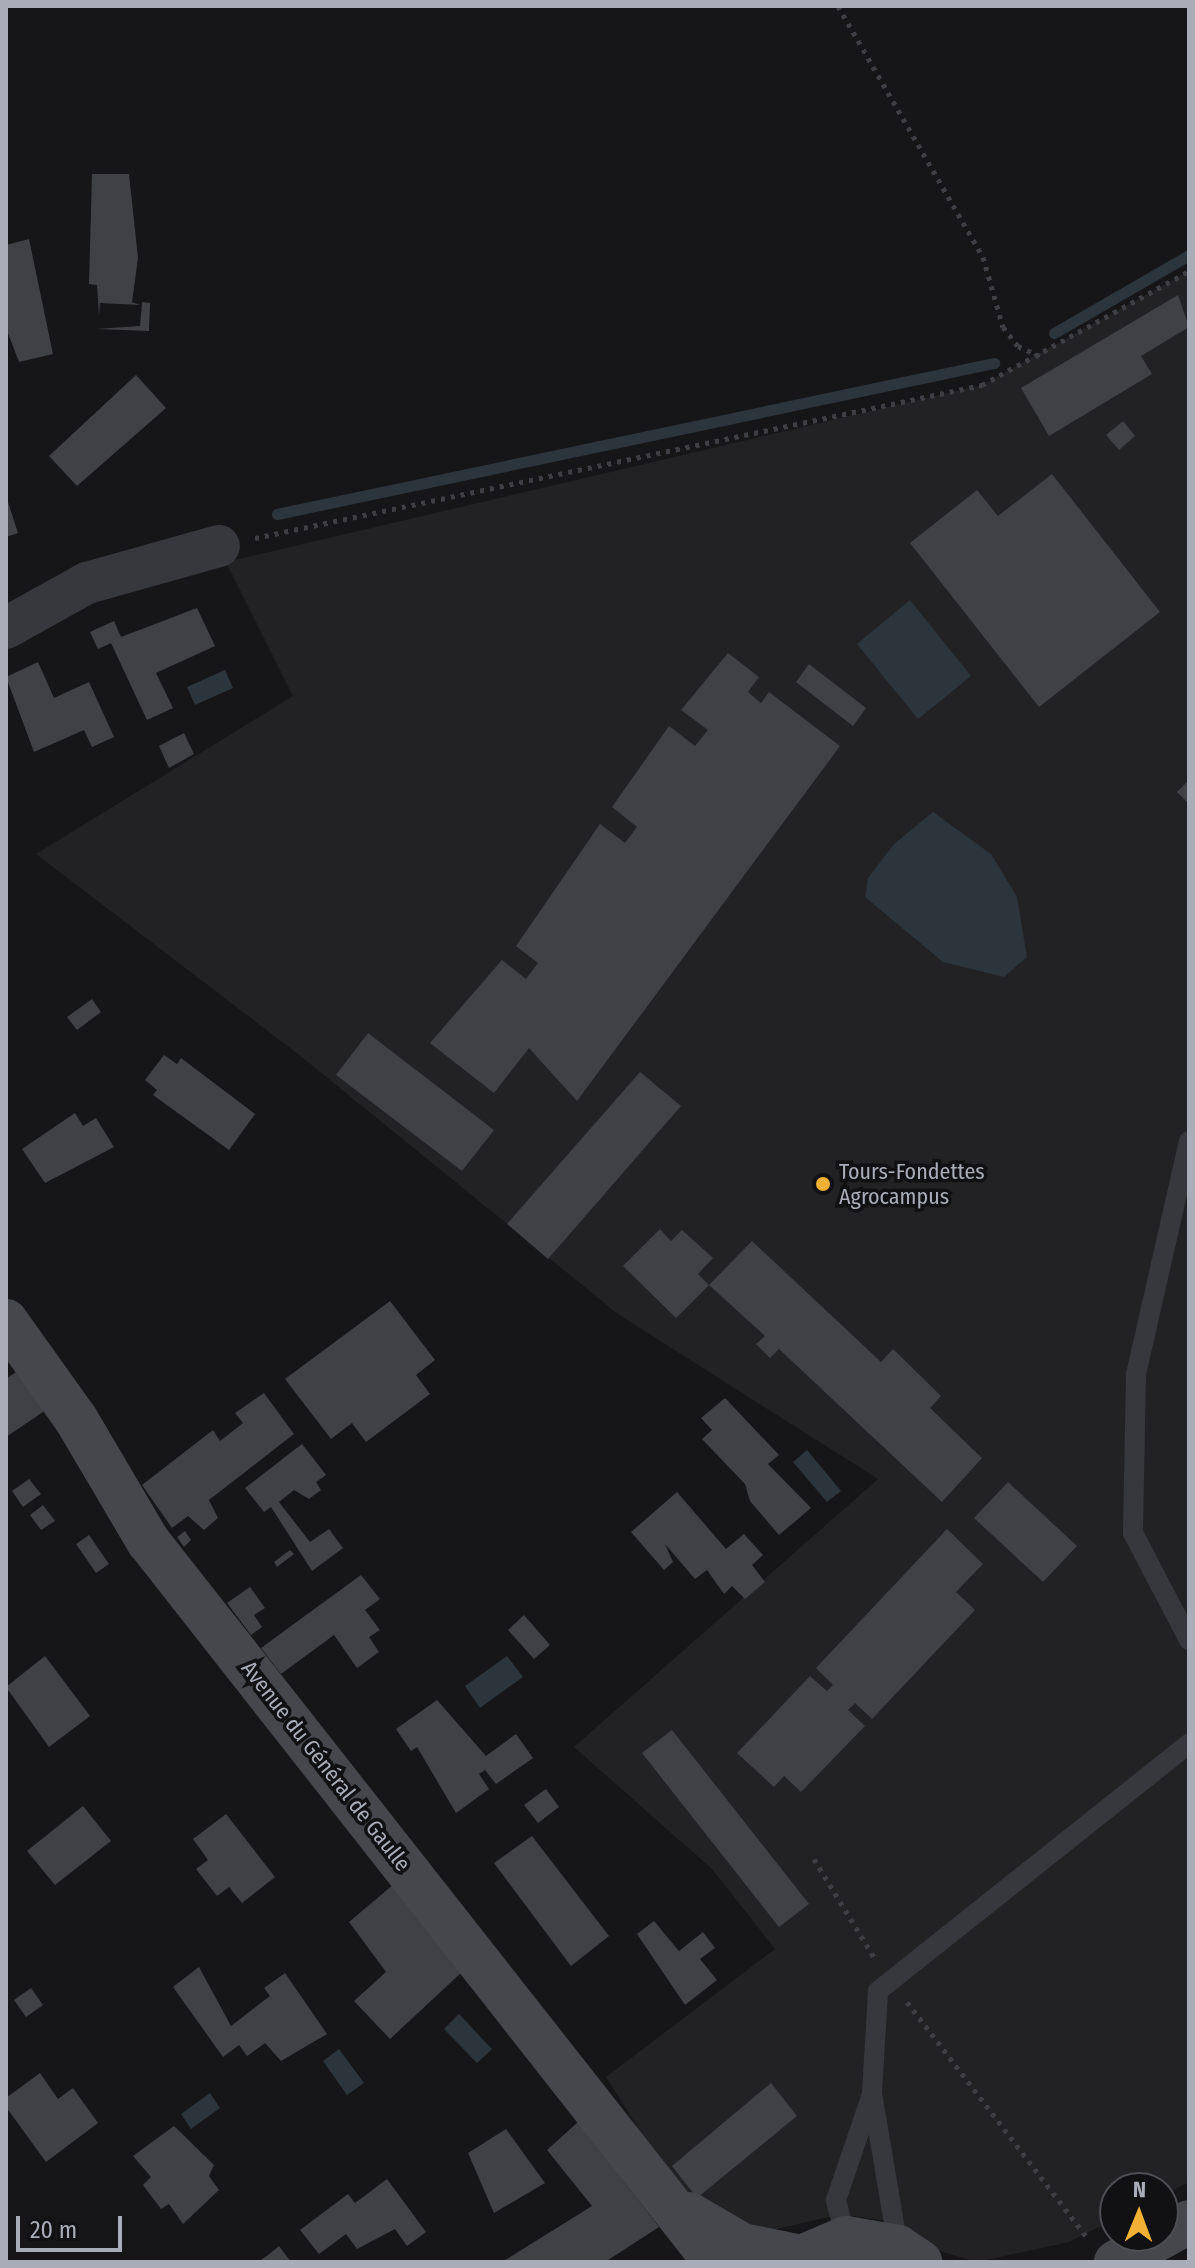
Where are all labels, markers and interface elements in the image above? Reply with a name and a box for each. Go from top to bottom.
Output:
place label: Tours-Fondettes Agrocampus [839,1158,985,1210]
marker: Tours-Fondettes Agrocampus [814,1175,832,1193]
street label: Avenue du Général de Gaulle [236,1656,416,1876]
north arrow [1099,2172,1179,2252]
text: N [1133,2176,1146,2203]
scale bar [20,2200,126,2250]
text: 20 m [30,2216,77,2244]

